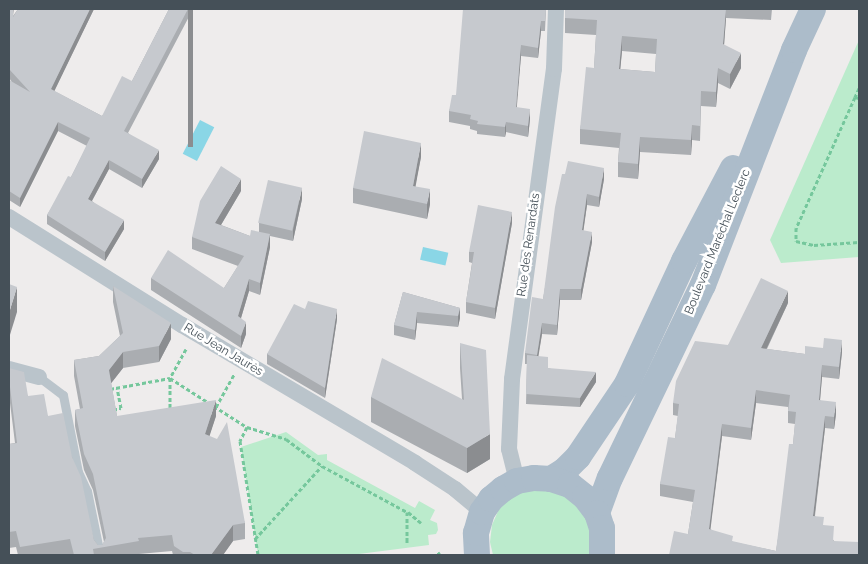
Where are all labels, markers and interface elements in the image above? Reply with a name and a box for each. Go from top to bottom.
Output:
street label: Boulevard Maréchal Leclerc [682,167,754,317]
street label: Rue des Renardats [515,192,543,298]
street label: Rue Jean Jaurès [181,321,265,379]

